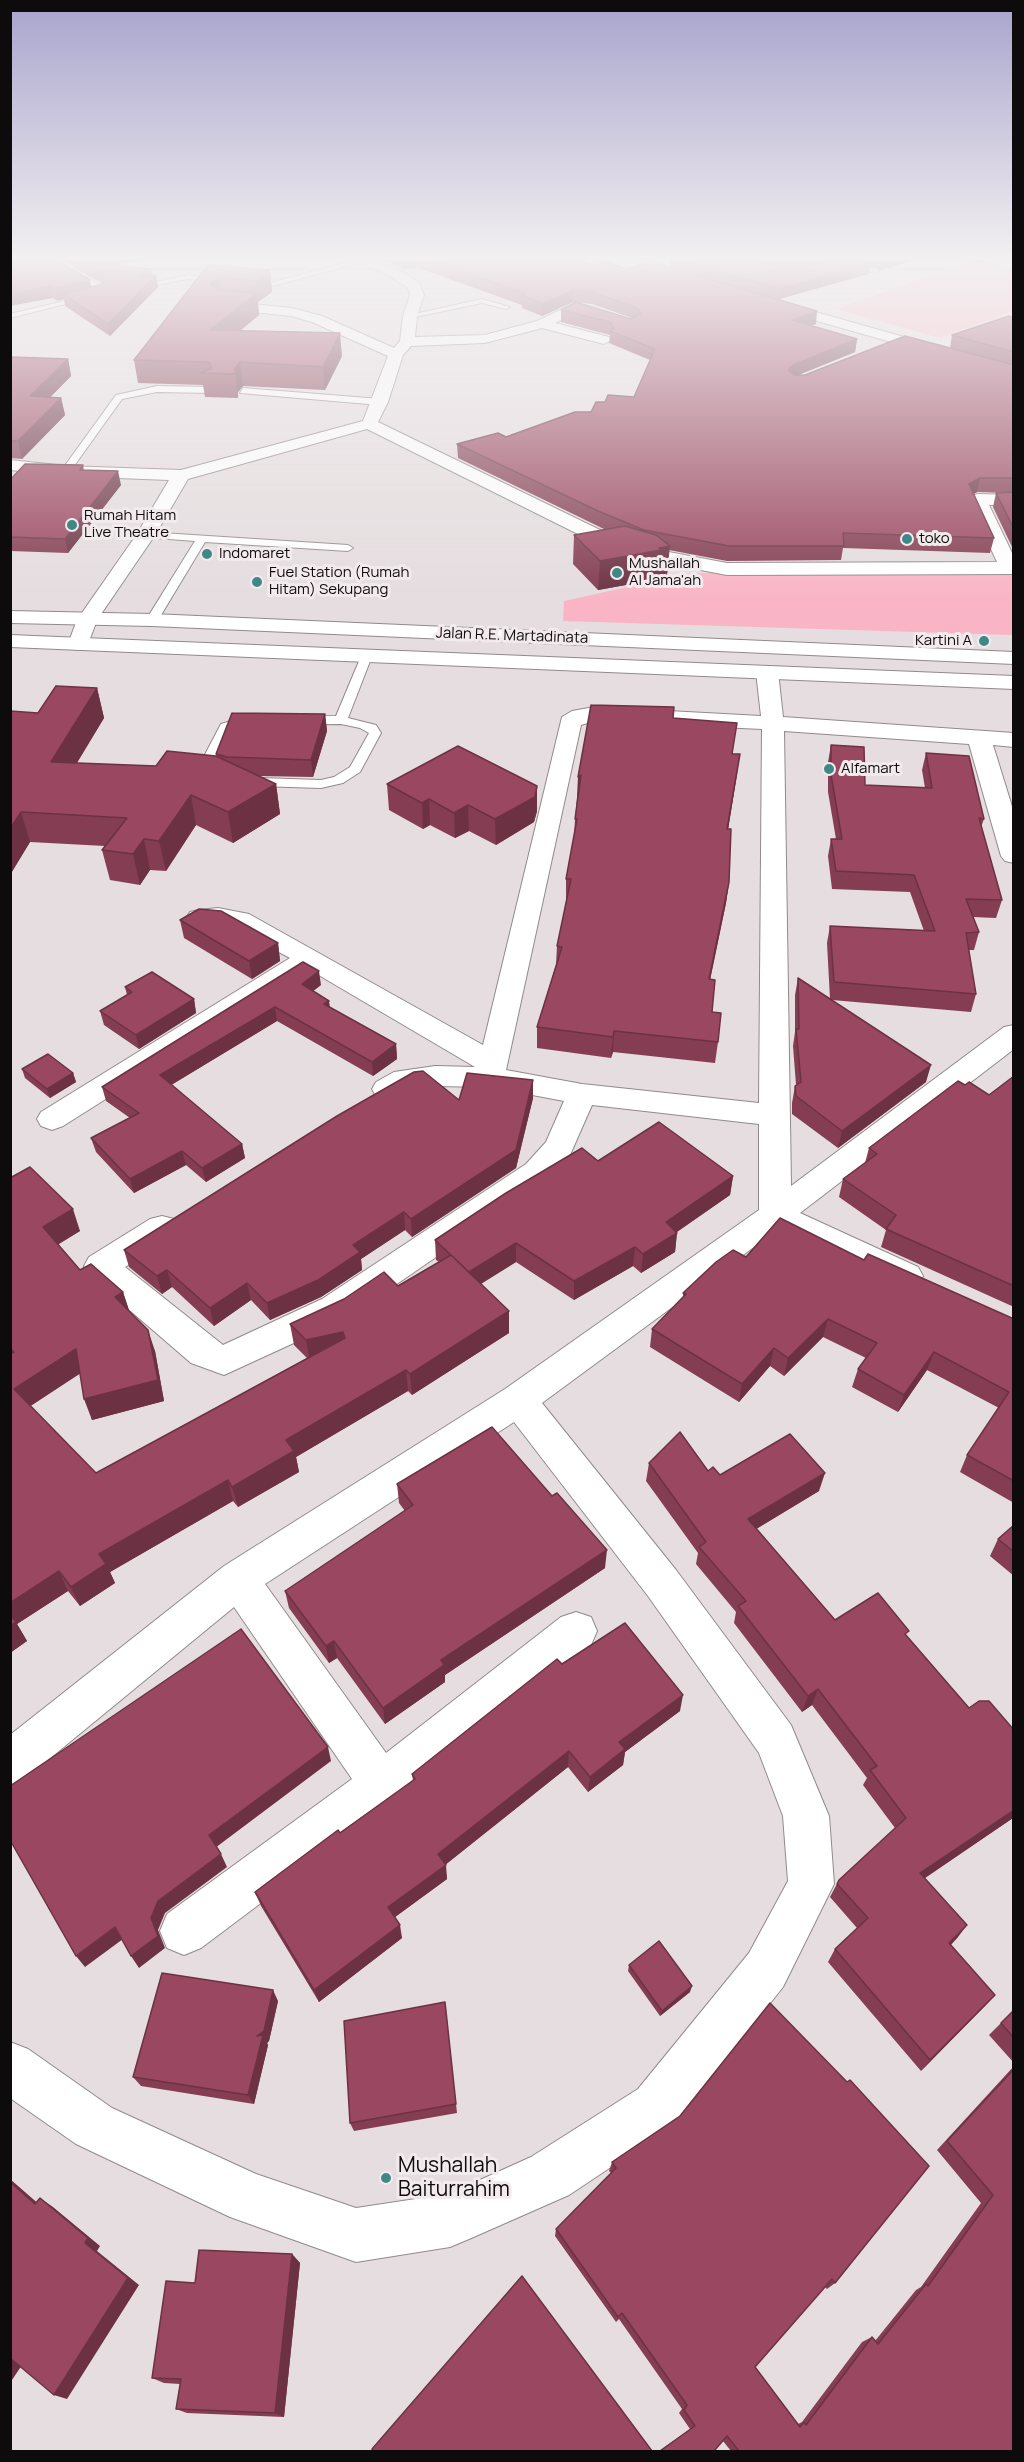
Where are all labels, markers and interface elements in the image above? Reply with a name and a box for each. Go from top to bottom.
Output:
place label: Rumah Hitam Live Theatre [84,507,176,542]
marker: Rumah Hitam Live Theatre [65,518,79,532]
place label: toko [919,530,950,548]
marker: toko [900,532,914,546]
place label: Indomaret [219,545,290,563]
marker: Indomaret [200,547,214,561]
place label: Mushallah Al Jama'ah [629,555,701,590]
place label: Fuel Station (Rumah Hitam) Sekupang [269,564,409,599]
marker: Mushallah Al Jama'ah [610,566,624,580]
marker: Fuel Station (Rumah Hitam) Sekupang [250,575,264,589]
street label: Jalan R.E. Martadinata [436,624,588,648]
place label: Kartini A [915,632,972,650]
marker: Kartini A [977,634,991,648]
place label: Alfamart [841,760,900,778]
marker: Alfamart [822,762,836,776]
place label: Mushallah Baiturrahim [398,2153,510,2203]
marker: Mushallah Baiturrahim [379,2171,393,2185]

